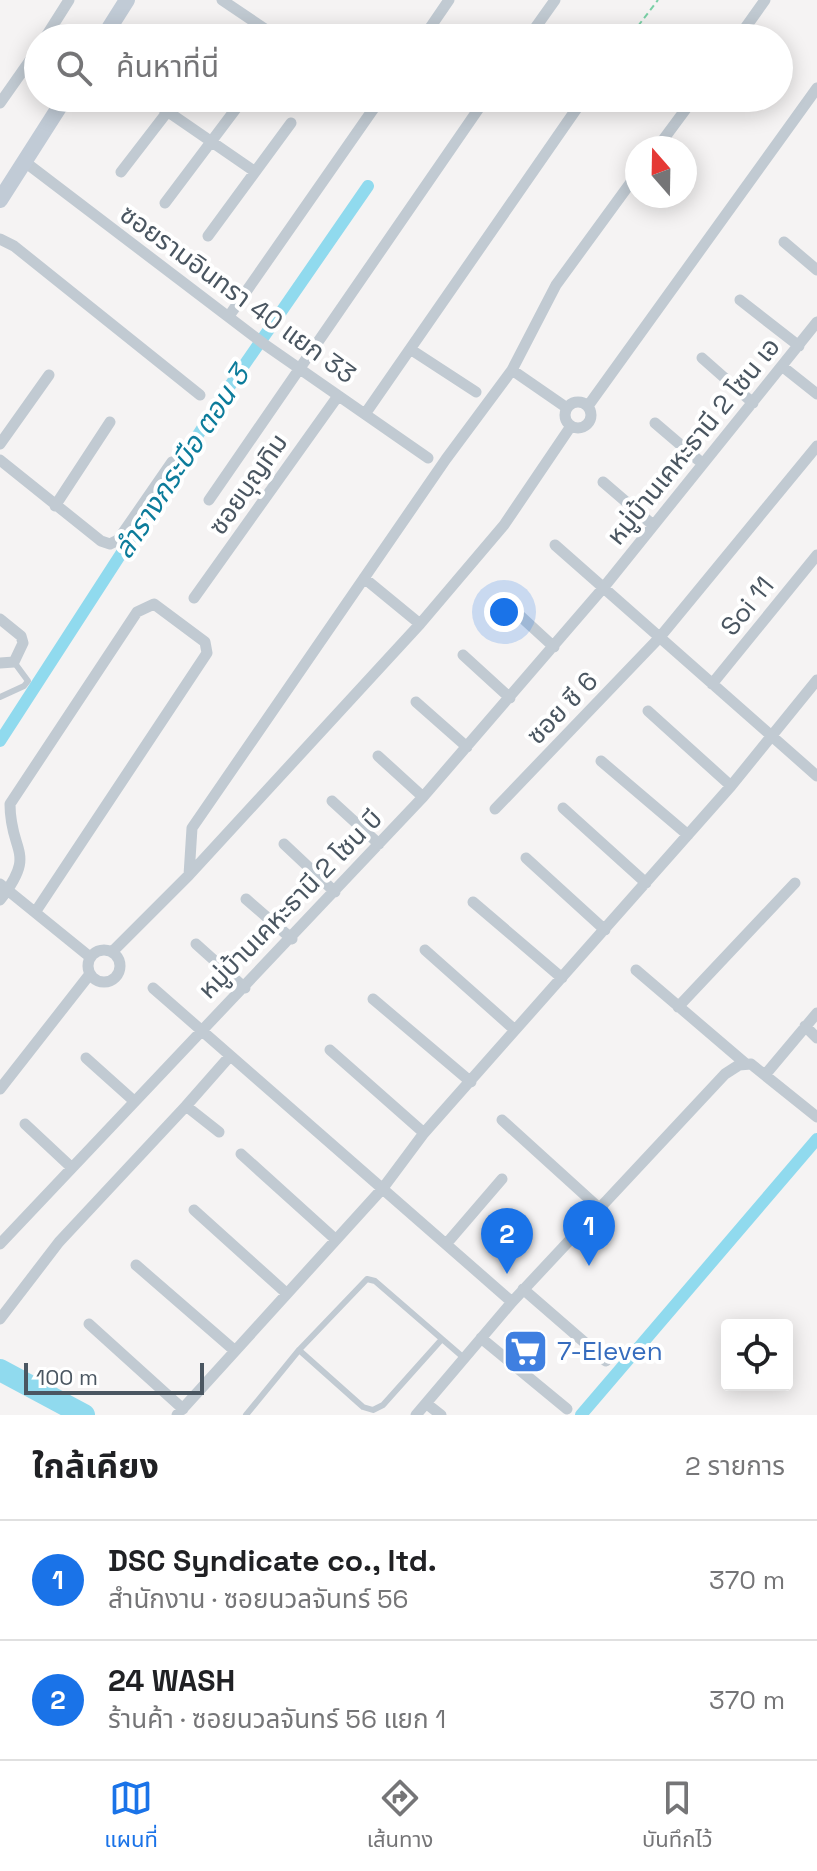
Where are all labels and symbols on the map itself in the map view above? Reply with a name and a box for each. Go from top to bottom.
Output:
north arrow [625,136,697,208]
street label: ซอยรามอินทรา 40 แยก 33 [113,197,363,391]
street label: หมู่บ้านเคหะธานี 2 โซน เอ [599,330,787,552]
water label: ลำรางกระบือ ตอน 3 [105,355,259,565]
street label: ซอยบุญทิม [201,427,295,541]
street label: Soi 11 [713,569,781,643]
your location [484,592,524,632]
street label: ซอย ซี 6 [519,664,605,752]
street label: หมู่บ้านเคหะธานี 2 โซน บี [191,802,389,1006]
pin: 1 [563,1200,615,1266]
pin: 2 [481,1208,533,1274]
supermarket icon: 7-Eleven [502,1327,550,1375]
place label: 7-Eleven [557,1334,663,1368]
scale bar [24,1359,204,1395]

